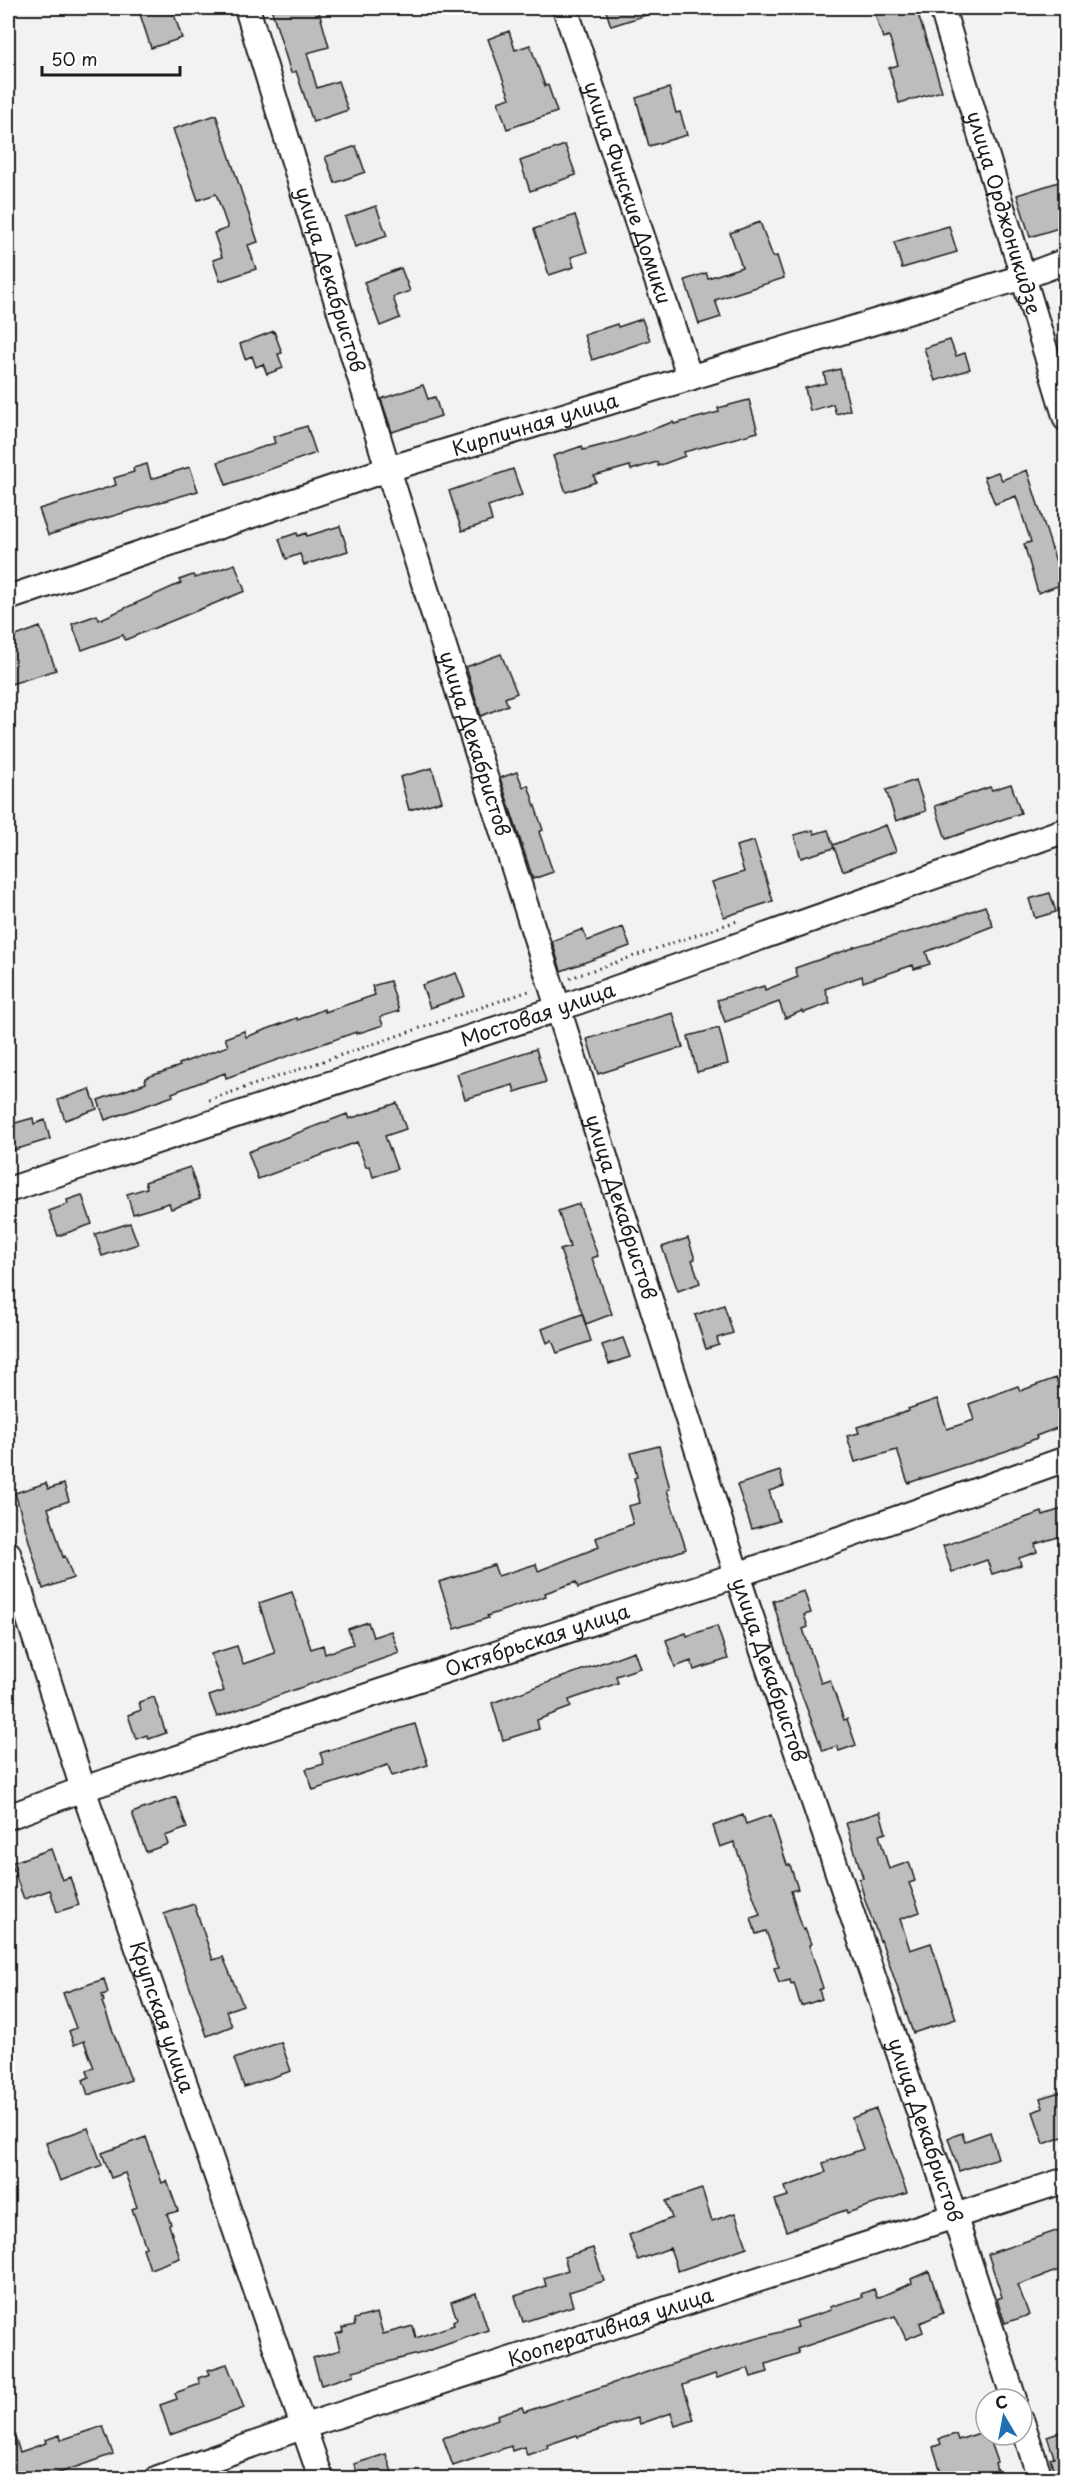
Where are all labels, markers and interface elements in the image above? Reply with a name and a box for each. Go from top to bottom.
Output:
scale bar [42,39,180,77]
text: 50 m [51,45,98,72]
street label: улица Финские Домики [577,77,680,308]
street label: улица Орджоникидзе [960,107,1050,318]
street label: улица Декабристов [288,183,374,376]
street label: Кирпичная улица [448,384,622,463]
street label: улица Декабристов [432,647,519,840]
street label: Мостовая улица [456,974,619,1054]
street label: улица Декабристов [579,1110,665,1303]
street label: улица Декабристов [725,1573,815,1766]
street label: Октябрьская улица [441,1595,633,1684]
street label: Крупская улица [123,1937,203,2097]
street label: улица Декабристов [881,2034,971,2226]
street label: Кооперативная улица [503,2279,717,2374]
north arrow [974,2387,1034,2447]
text: С [993,2388,1009,2414]

